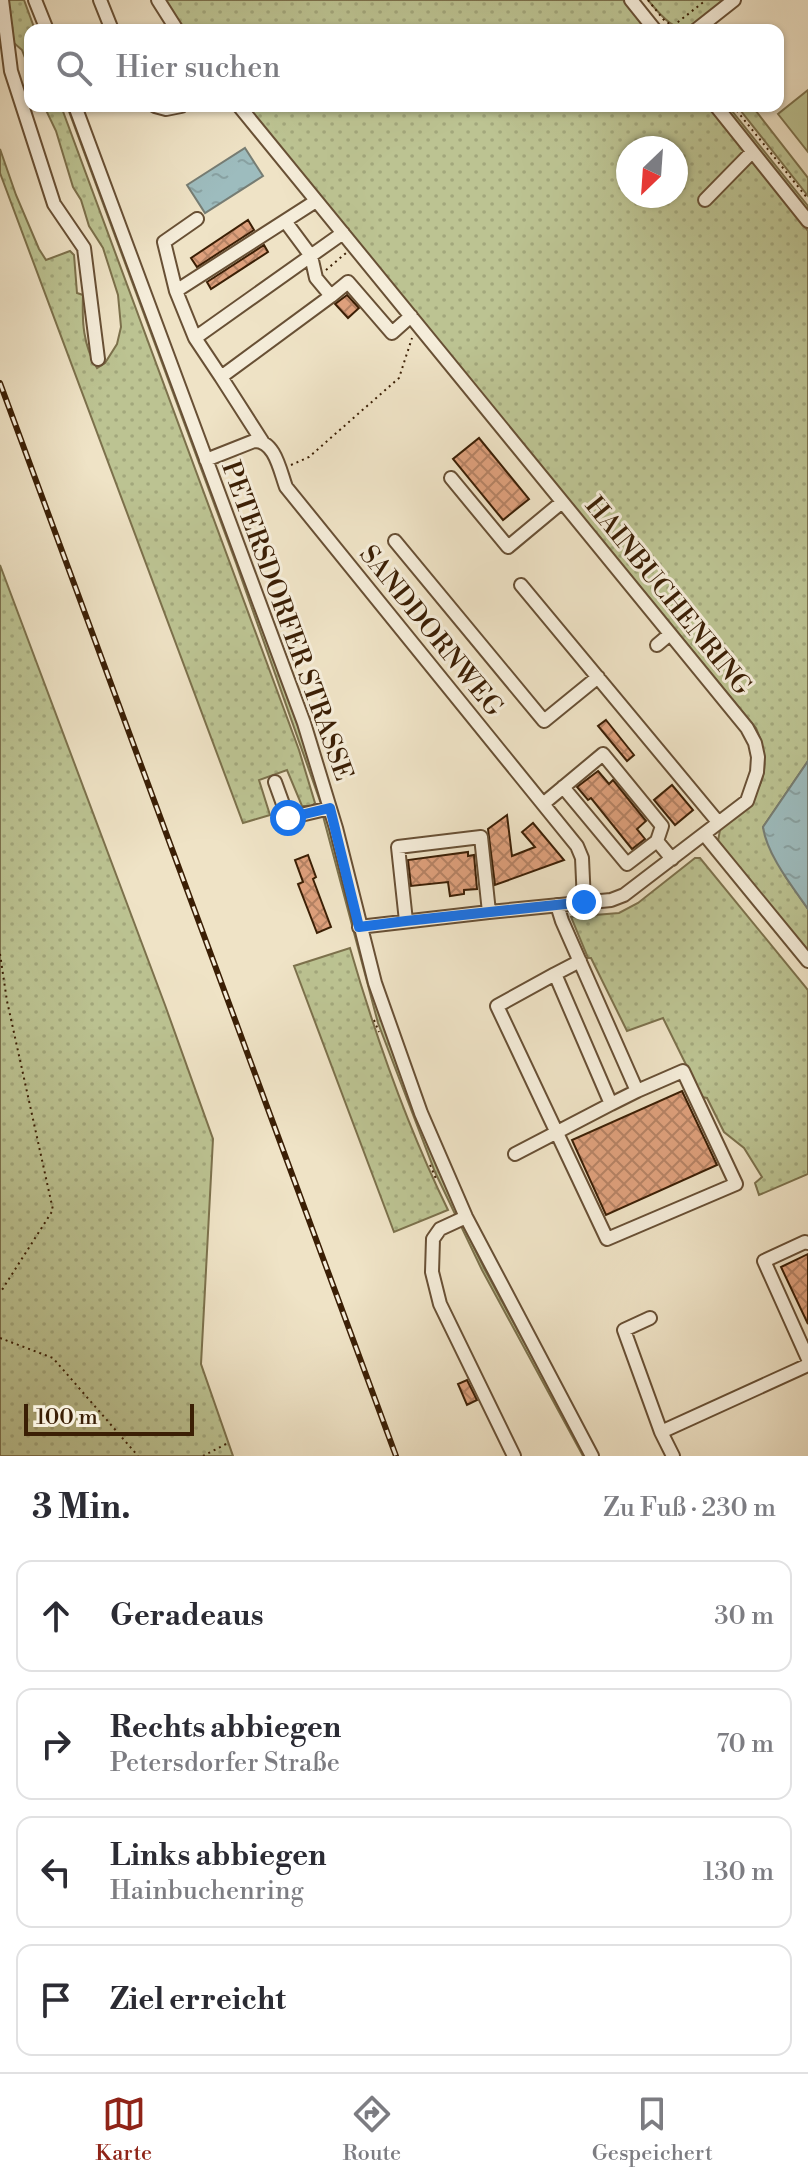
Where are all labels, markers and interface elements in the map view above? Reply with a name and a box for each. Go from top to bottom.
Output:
search box [24,24,784,112]
icon: search [52,46,96,90]
text: Hier suchen [116,49,280,87]
north arrow [616,136,688,208]
street label: PETERSDORFER STRASSE [214,457,360,785]
street label: HAINBUCHENRING [578,490,758,702]
street label: SANDDORNWEG [352,539,510,723]
route start [270,800,306,836]
route end [566,884,602,920]
scale bar [24,1400,194,1436]
text: 100 m [36,1404,98,1431]
text: 3 Min. [32,1487,130,1529]
text: Zu Fuß · 230 m [603,1492,776,1524]
icon: ahead [34,1594,78,1638]
text: Geradeaus [110,1597,264,1635]
text: 30 m [714,1600,774,1632]
text: Rechts abbiegen [110,1709,341,1747]
icon: right [34,1722,78,1766]
text: 70 m [716,1728,774,1760]
text: Petersdorfer Straße [110,1747,340,1779]
text: Links abbiegen [110,1837,326,1875]
icon: left [34,1850,78,1894]
text: 130 m [703,1856,774,1888]
text: Hainbuchenring [110,1875,304,1907]
icon: arrive [34,1978,78,2022]
text: Ziel erreicht [110,1981,286,2019]
tab: Karte [95,2092,152,2167]
tab: Route [343,2092,401,2167]
tab: Gespeichert [592,2092,713,2167]

